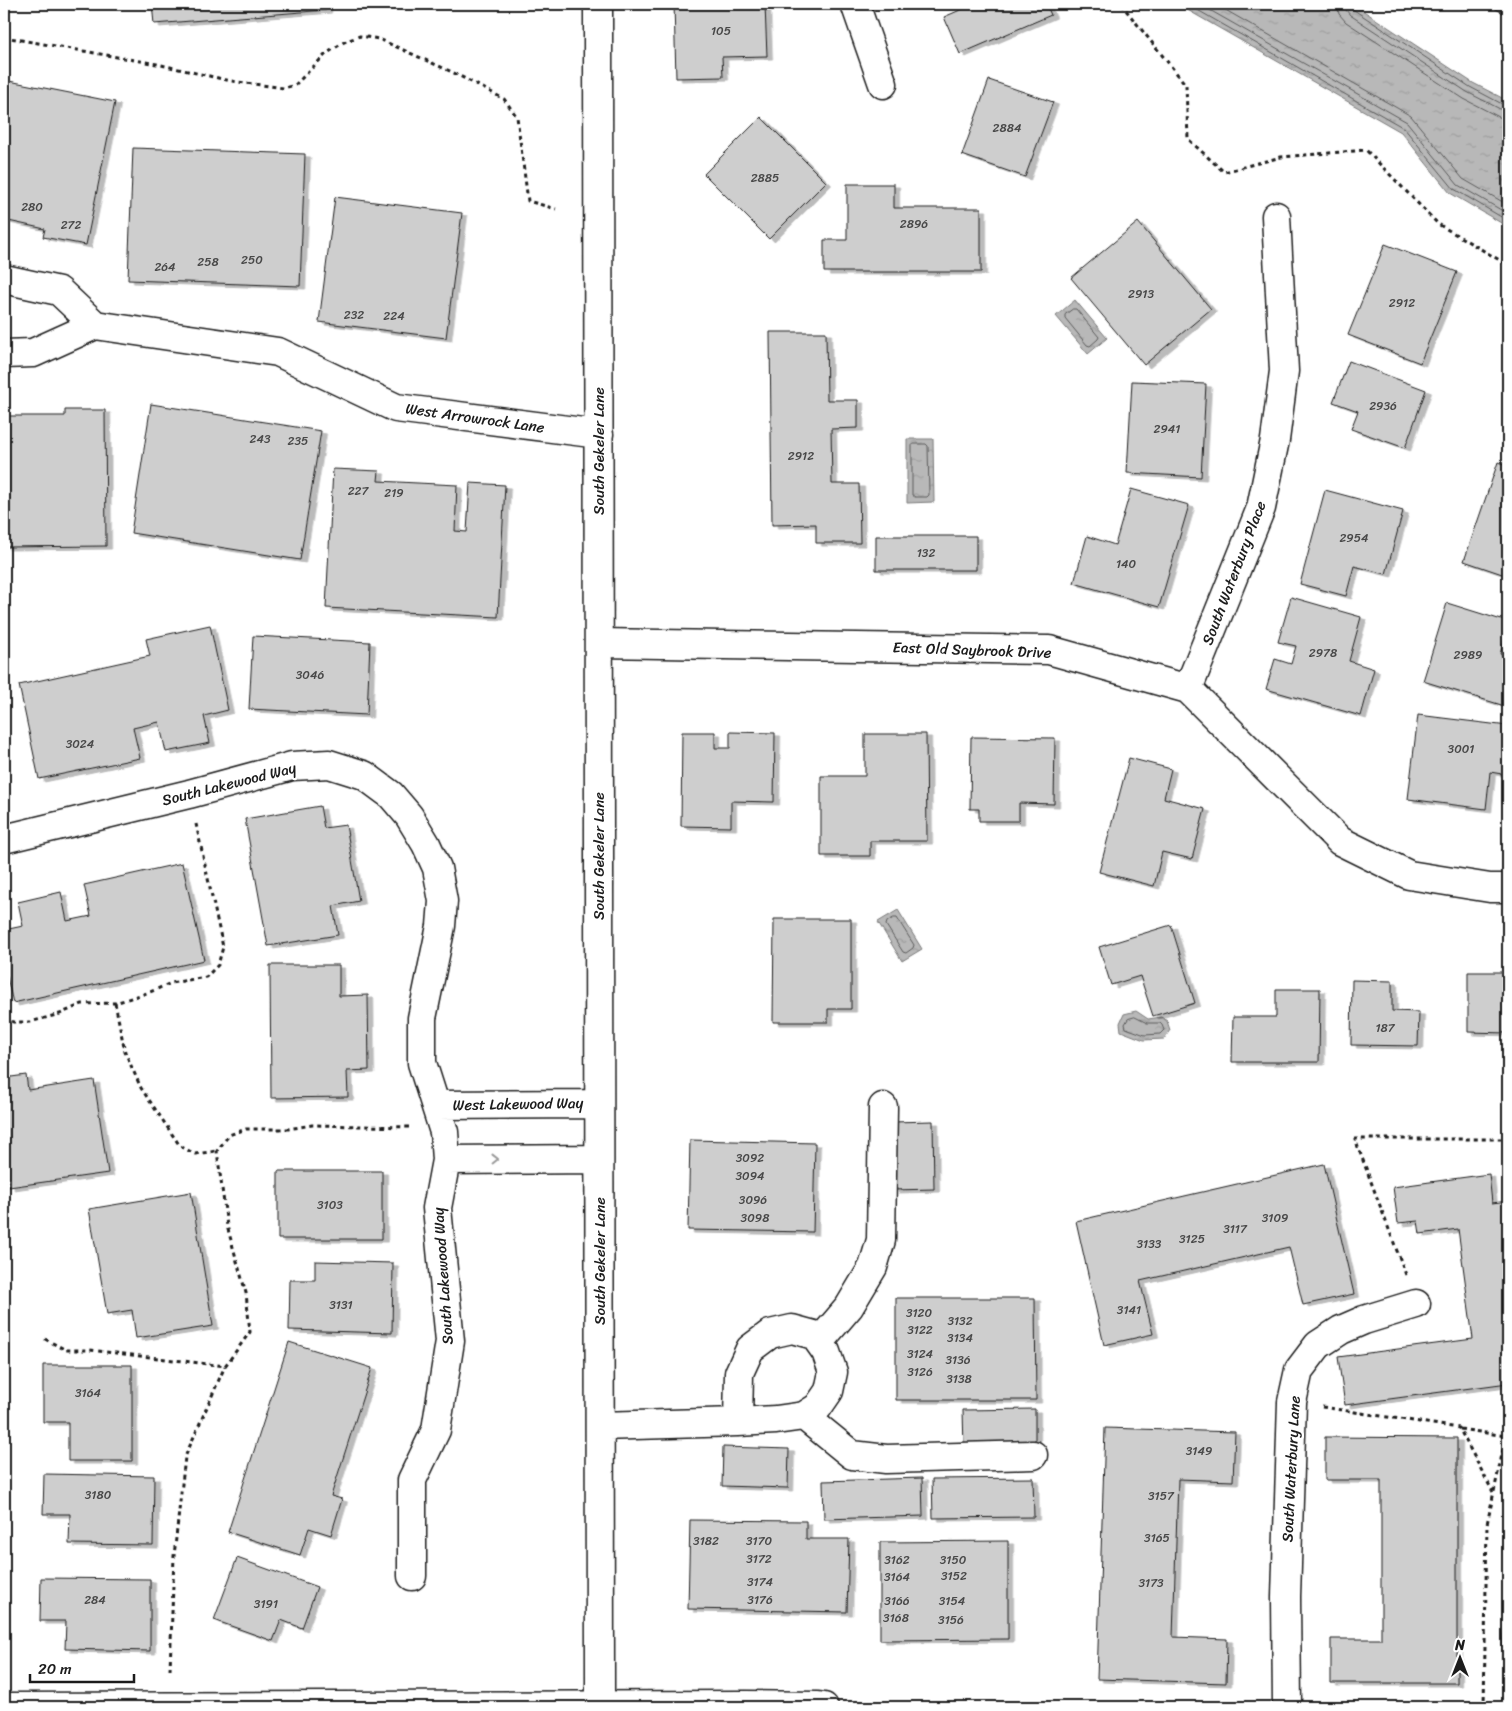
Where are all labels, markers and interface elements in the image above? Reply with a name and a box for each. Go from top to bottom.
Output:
house number: 105 [711,20,731,42]
house number: 2884 [993,117,1022,139]
house number: 2885 [751,167,779,189]
house number: 280 [21,196,43,218]
house number: 2896 [900,213,928,235]
house number: 272 [61,214,81,236]
house number: 250 [241,249,263,271]
house number: 258 [197,251,219,273]
house number: 264 [154,256,176,278]
house number: 2913 [1128,283,1154,305]
house number: 2912 [1389,292,1415,314]
house number: 232 [344,304,364,326]
house number: 224 [383,305,405,327]
street label: South Gekeler Lane [586,387,612,515]
street label: West Arrowrock Lane [404,395,547,441]
house number: 2936 [1369,395,1397,417]
house number: 2941 [1154,418,1180,440]
house number: 243 [249,428,271,450]
house number: 235 [288,430,308,452]
house number: 2912 [788,445,814,467]
house number: 227 [348,480,369,502]
house number: 219 [384,482,404,504]
street label: South Waterbury Place [1195,497,1274,649]
house number: 2954 [1339,527,1369,549]
house number: 132 [917,542,935,564]
house number: 140 [1116,553,1137,575]
street label: East Old Saybrook Drive [892,634,1052,666]
house number: 2978 [1309,642,1337,664]
house number: 2989 [1454,644,1482,666]
house number: 3046 [296,664,324,686]
house number: 3024 [66,733,95,755]
house number: 3001 [1448,738,1474,760]
street label: South Lakewood Way [159,755,299,813]
street label: South Gekeler Lane [586,792,612,920]
house number: 187 [1375,1017,1396,1039]
street label: West Lakewood Way [453,1090,584,1118]
house number: 3092 [736,1147,764,1169]
one-way arrow [491,1154,499,1164]
house number: 3094 [735,1165,765,1187]
house number: 3096 [739,1189,767,1211]
house number: 3103 [317,1194,343,1216]
street label: South Gekeler Lane [587,1197,613,1325]
street label: South Lakewood Way [425,1206,461,1346]
house number: 3098 [741,1207,769,1229]
house number: 3109 [1262,1207,1288,1229]
house number: 3117 [1223,1218,1248,1240]
house number: 3125 [1179,1228,1205,1250]
house number: 3133 [1137,1233,1162,1255]
house number: 3131 [329,1294,353,1316]
house number: 3141 [1117,1299,1141,1321]
house number: 3120 [906,1302,933,1324]
house number: 3132 [947,1310,973,1332]
house number: 3122 [907,1319,933,1341]
house number: 3134 [947,1327,973,1349]
house number: 3124 [907,1343,934,1365]
house number: 3136 [945,1349,971,1371]
house number: 3126 [907,1361,933,1383]
house number: 3138 [946,1368,972,1390]
house number: 3164 [75,1382,102,1404]
street label: South Waterbury Lane [1274,1395,1308,1543]
house number: 3149 [1186,1440,1212,1462]
house number: 3180 [85,1484,112,1506]
house number: 3157 [1148,1485,1175,1507]
house number: 3165 [1144,1527,1170,1549]
house number: 3182 [693,1530,719,1552]
house number: 3170 [746,1530,772,1552]
house number: 3172 [746,1548,772,1570]
house number: 3162 [884,1549,910,1571]
house number: 3150 [940,1549,967,1571]
house number: 3152 [941,1565,967,1587]
house number: 3164 [884,1566,911,1588]
house number: 3174 [747,1571,774,1593]
house number: 3173 [1138,1572,1164,1594]
house number: 284 [84,1589,106,1611]
house number: 3176 [747,1589,773,1611]
house number: 3166 [884,1590,910,1612]
house number: 3154 [939,1590,966,1612]
house number: 3191 [254,1593,278,1615]
house number: 3168 [883,1607,909,1629]
house number: 3156 [938,1609,964,1631]
text: N [1454,1633,1465,1658]
north arrow [1434,1634,1484,1684]
scale bar [30,1651,134,1683]
text: 20 m [38,1656,72,1682]

